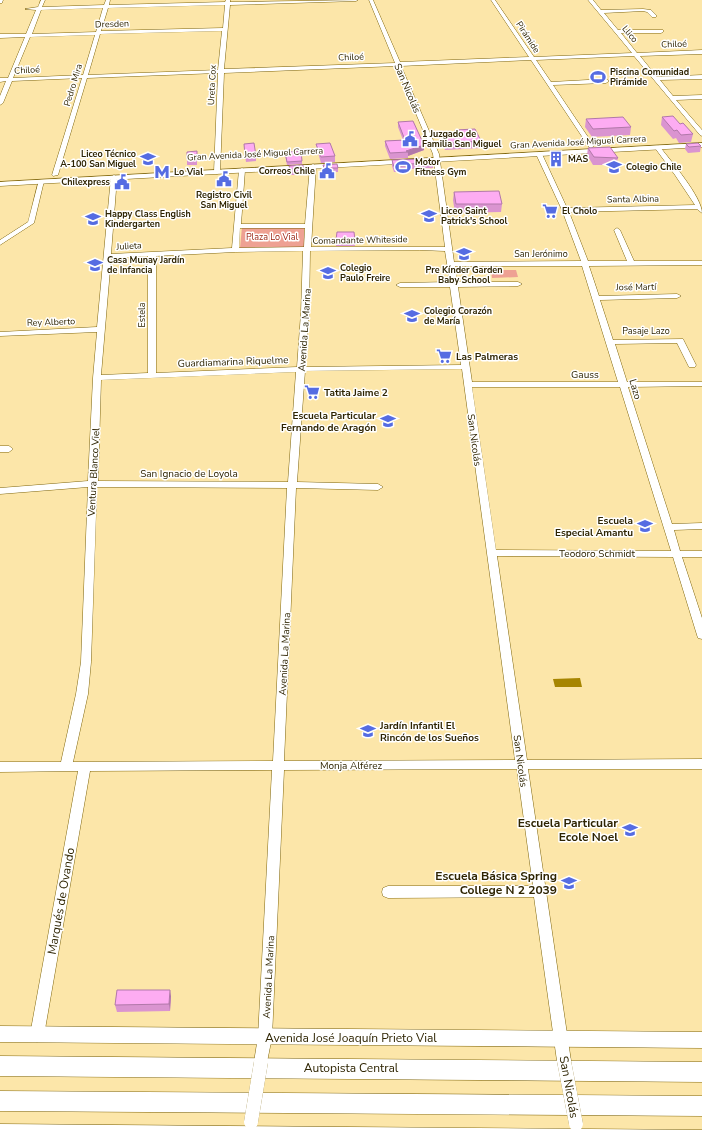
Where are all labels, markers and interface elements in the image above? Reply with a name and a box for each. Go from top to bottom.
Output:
street label: Dresden [95,17,129,31]
street label: Pirámide [513,19,543,55]
street label: Llico [619,23,641,45]
street label: Chiloé [661,38,687,50]
street label: Chiloé [338,51,364,63]
street label: San Nicolás [390,61,424,115]
street label: Pedro Mira [61,62,85,108]
street label: Chiloé [14,63,40,77]
street label: Ureta Cox [205,64,219,105]
place label: Piscina Comunidad Pirámide [610,66,689,88]
sports icon: Piscina Comunidad Pirámide [589,68,607,86]
place label: 1 Juzgado de Familia San Miguel [422,128,501,150]
public building icon: 1 Juzgado de Familia San Miguel [401,130,419,148]
street label: Gran Avenida José Miguel Carrera [510,132,647,152]
street label: Gran Avenida José Miguel Carrera [187,144,324,164]
place label: Liceo Técnico A-100 San Miguel [60,148,136,170]
school or university icon: Liceo Técnico A-100 San Miguel [139,150,157,168]
building icon: MAS [547,150,565,168]
place label: MAS [568,153,588,165]
place label: Motor Fitness Gym [415,156,467,178]
sports icon: Motor Fitness Gym [394,158,412,176]
school or university icon: Colegio Chile [605,158,623,176]
place label: Colegio Chile [626,161,682,173]
public building icon: Correos Chile [318,162,336,180]
metro station icon: Lo Vial [153,163,171,181]
place label: Correos Chile [259,165,315,177]
place label: Lo Vial [174,166,203,178]
public building icon: Registro Civil San Miguel [215,170,233,188]
public building icon: Chilexpress [113,173,131,191]
place label: Chilexpress [61,176,111,188]
place label: Registro Civil San Miguel [196,189,252,211]
street label: Santa Albina [607,193,659,205]
supermarket icon: El Cholo [541,202,559,220]
place label: Liceo Saint Patrick's School [441,205,507,227]
place label: El Cholo [562,205,597,217]
school or university icon: Liceo Saint Patrick's School [420,207,438,225]
place label: Happy Class English Kindergarten [105,208,191,230]
school or university icon: Happy Class English Kindergarten [84,210,102,228]
park label: Plaza Lo Vial [246,231,298,243]
street label: Comandante Whiteside [312,233,408,247]
street label: Julieta [115,239,142,253]
school or university icon: Pre Kínder Garden Baby School [455,245,473,263]
street label: San Jerónimo [514,248,568,260]
place label: Casa Munay Jardín de Infancia [107,254,184,276]
school or university icon: Casa Munay Jardín de Infancia [86,256,104,274]
place label: Colegio Paulo Freire [340,262,390,284]
school or university icon: Colegio Paulo Freire [319,264,337,282]
place label: Pre Kínder Garden Baby School [426,264,502,286]
street label: José Martí [615,281,657,293]
street label: Avenida La Marina [295,288,315,372]
street label: Estela [136,302,148,327]
place label: Colegio Corazón de María [424,305,492,327]
school or university icon: Colegio Corazón de María [403,307,421,325]
street label: Rey Alberto [27,315,75,329]
street label: Pasaje Lazo [622,325,670,337]
supermarket icon: Las Palmeras [435,347,453,365]
place label: Las Palmeras [456,350,518,364]
street label: Guardiamarina Riquelme [177,353,289,371]
street label: Gauss [571,368,599,382]
street label: Lazo [625,377,645,402]
supermarket icon: Tatita Jaime 2 [303,383,321,401]
place label: Tatita Jaime 2 [324,386,388,400]
place label: Escuela Particular Fernando de Aragón [281,409,376,435]
school or university icon: Escuela Particular Fernando de Aragón [379,412,397,430]
street label: San Nicolás [463,413,485,467]
street label: Ventura Blanco Viel [85,427,103,518]
street label: San Ignacio de Loyola [140,467,238,481]
place label: Escuela Especial Amantu [555,514,633,540]
school or university icon: Escuela Especial Amantu [636,517,654,535]
street label: Teodoro Schmidt [559,547,635,561]
street label: Avenida La Marina [276,612,294,696]
place label: Jardín Infantil El Rincón de los Sueños [379,719,479,745]
school or university icon: Jardín Infantil El Rincón de los Sueños [359,722,377,740]
street label: San Nicolás [509,734,531,788]
street label: Monja Alférez [320,759,382,773]
place label: Escuela Particular Ecole Noel [518,815,618,845]
school or university icon: Escuela Particular Ecole Noel [621,821,639,839]
street label: Marqués de Ovando [44,846,78,956]
place label: Escuela Básica Spring College N 2 2039 [435,868,557,898]
school or university icon: Escuela Básica Spring College N 2 2039 [560,874,578,892]
street label: Avenida La Marina [260,935,278,1019]
street label: Avenida José Joaquín Prieto Vial [265,1030,437,1046]
street label: San Nicolás [556,1055,582,1120]
street label: Autopista Central [304,1060,399,1076]

